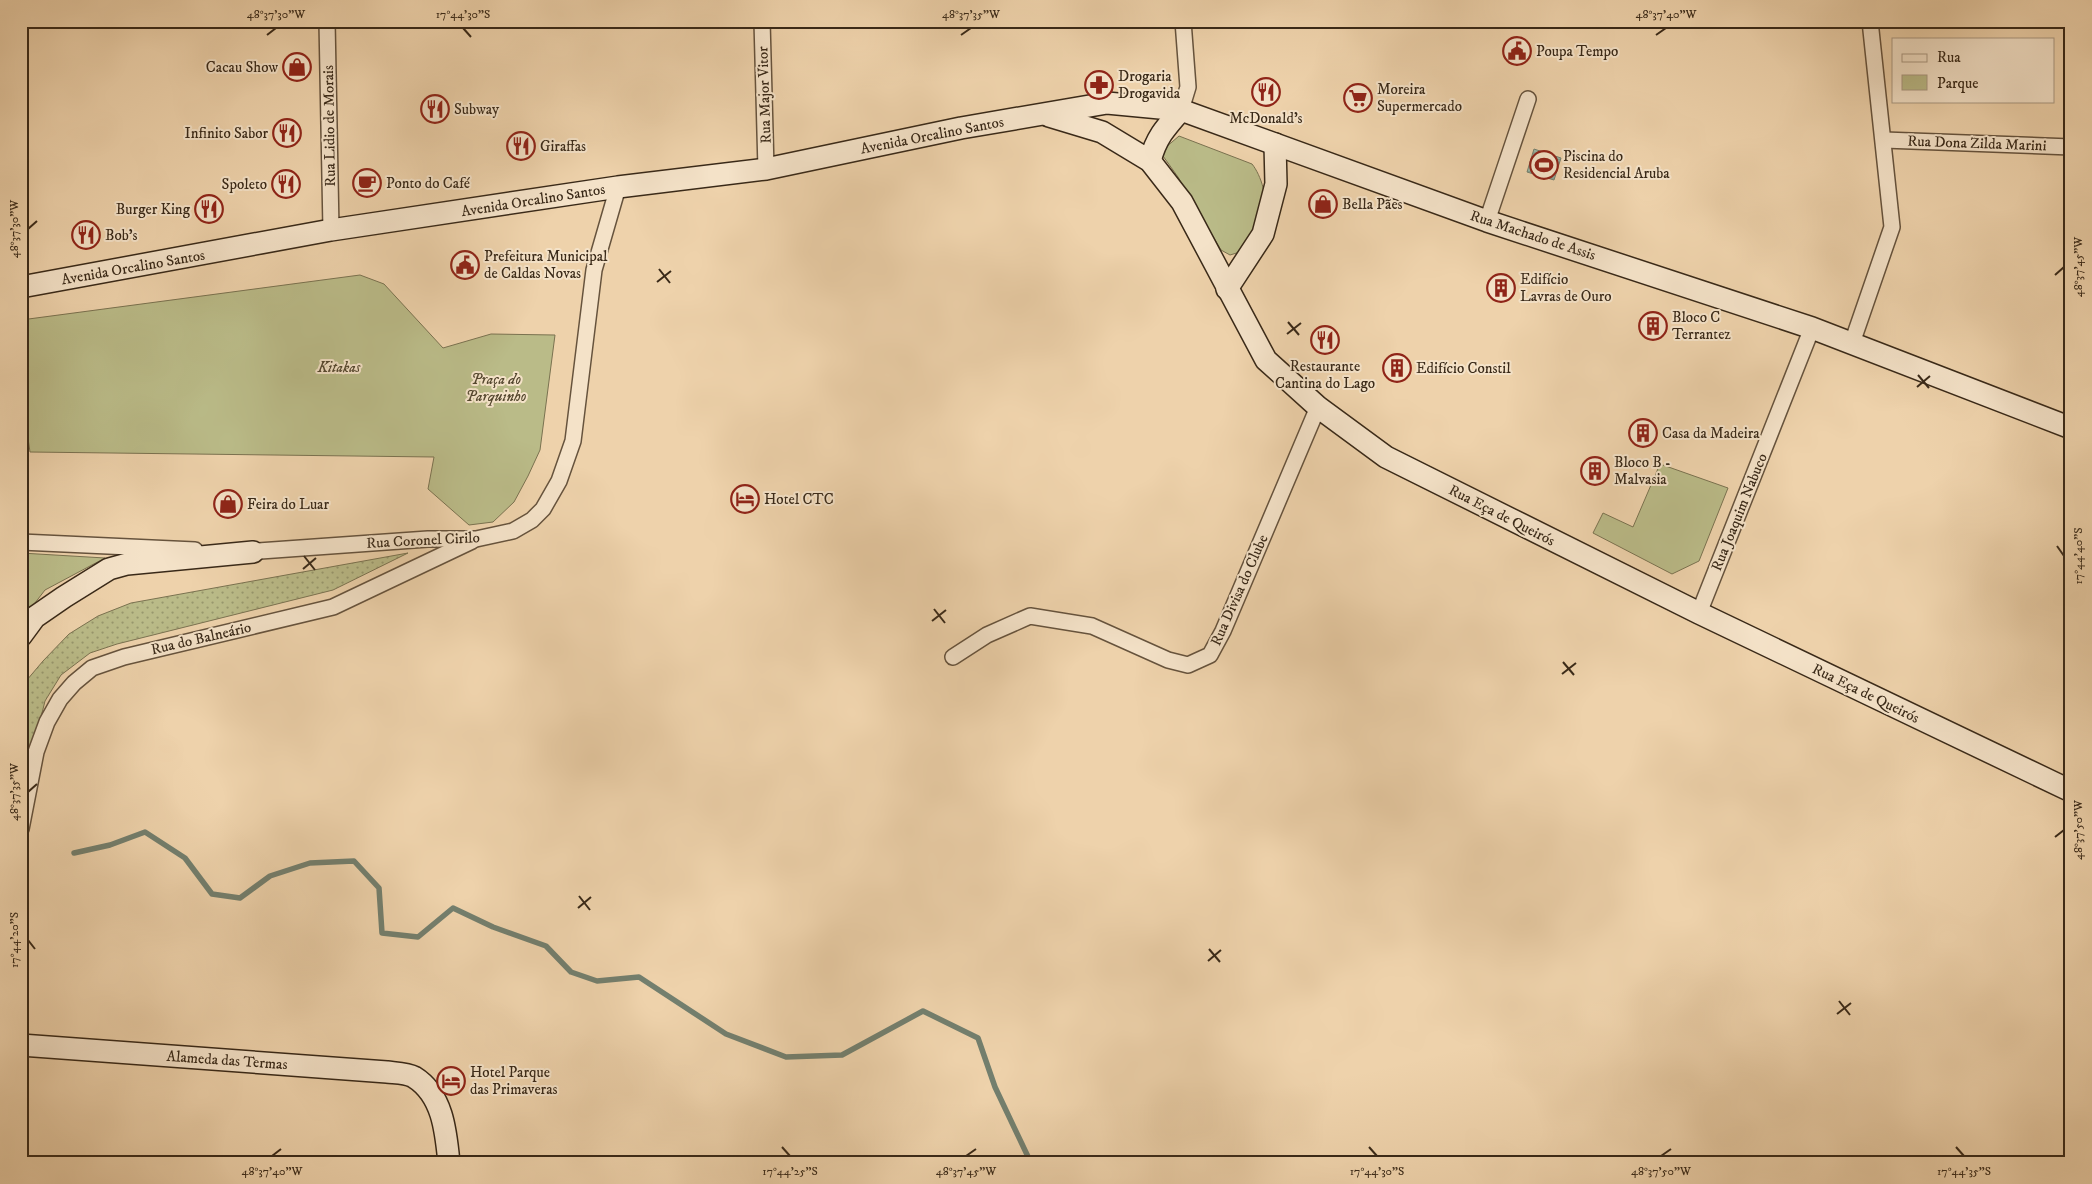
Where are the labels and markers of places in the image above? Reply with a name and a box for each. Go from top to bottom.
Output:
public building icon: Poupa Tempo [1502,36,1532,66]
place label: Poupa Tempo [1536,42,1618,61]
shop icon: Cacau Show [282,52,312,82]
place label: Cacau Show [206,58,278,77]
place label: Drogaria Drogavida [1118,67,1181,103]
pharmacy icon: Drogaria Drogavida [1084,70,1114,100]
restaurant icon: McDonald's [1251,77,1281,107]
place label: Moreira Supermercado [1377,80,1462,116]
supermarket icon: Moreira Supermercado [1343,83,1373,113]
restaurant icon: Subway [420,94,450,124]
place label: Subway [454,100,500,119]
place label: McDonald's [1229,109,1303,128]
restaurant icon: Infinito Sabor [272,118,302,148]
place label: Infinito Sabor [184,124,268,143]
restaurant icon: Giraffas [506,131,536,161]
place label: Giraffas [540,137,586,156]
place label: Piscina do Residencial Aruba [1563,147,1670,183]
sports icon: Piscina do Residencial Aruba [1529,150,1559,180]
cafe icon: Ponto do Café [352,168,382,198]
restaurant icon: Spoleto [271,169,301,199]
place label: Ponto do Café [386,174,471,193]
place label: Spoleto [222,175,267,194]
shop icon: Bella Pães [1308,189,1338,219]
restaurant icon: Burger King [194,194,224,224]
place label: Bella Pães [1342,195,1403,214]
place label: Burger King [116,200,191,219]
restaurant icon: Bob's [71,220,101,250]
place label: Bob's [105,226,137,245]
place label: Prefeitura Municipal de Caldas Novas [484,247,608,283]
public building icon: Prefeitura Municipal de Caldas Novas [450,250,480,280]
place label: Edifício Lavras de Ouro [1520,270,1612,306]
building icon: Edifício Lavras de Ouro [1486,273,1516,303]
place label: Bloco C Terrantez [1672,308,1731,344]
building icon: Bloco C Terrantez [1638,311,1668,341]
restaurant icon: Restaurante Cantina do Lago [1310,325,1340,355]
building icon: Edifício Constil [1382,353,1412,383]
place label: Restaurante Cantina do Lago [1275,357,1375,393]
place label: Edifício Constil [1416,359,1511,378]
building icon: Casa da Madeira [1628,418,1658,448]
place label: Casa da Madeira [1662,424,1760,443]
place label: Bloco B - Malvasia [1614,453,1671,489]
building icon: Bloco B - Malvasia [1580,456,1610,486]
hotel icon: Hotel CTC [730,484,760,514]
shop icon: Feira do Luar [213,489,243,519]
place label: Hotel CTC [764,490,834,509]
place label: Feira do Luar [247,495,329,514]
place label: Hotel Parque das Primaveras [470,1063,558,1099]
hotel icon: Hotel Parque das Primaveras [436,1066,466,1096]

